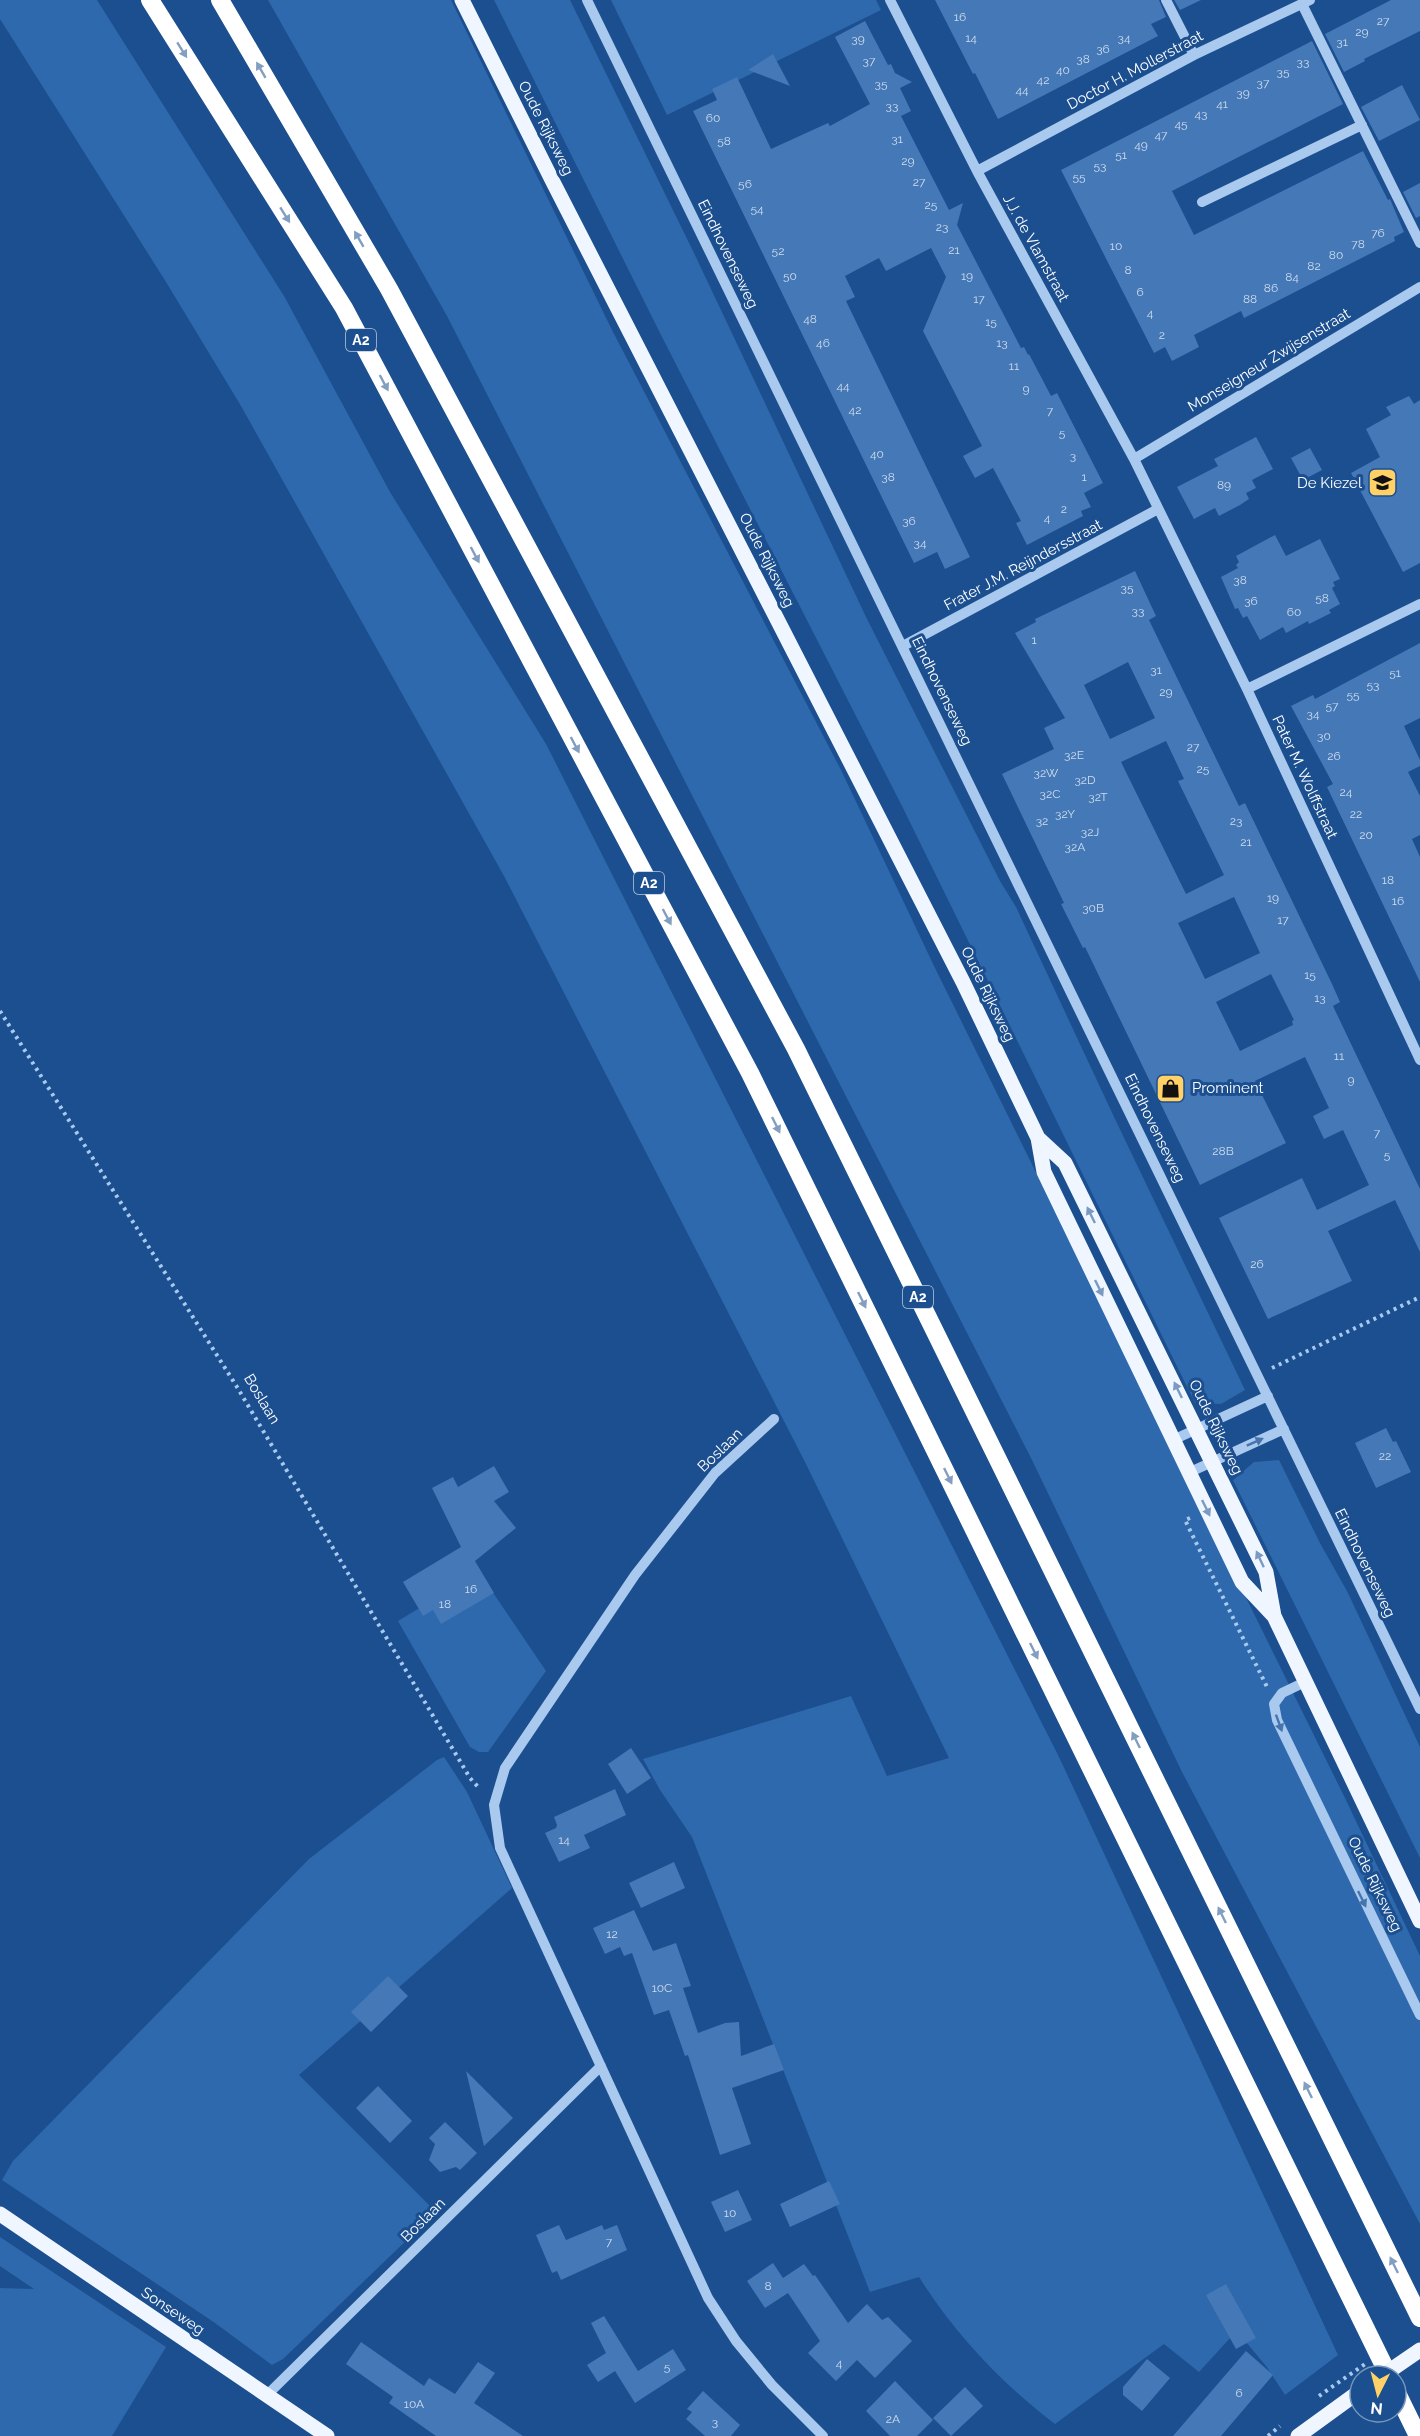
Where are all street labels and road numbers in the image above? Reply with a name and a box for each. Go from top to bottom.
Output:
street label: Doctor H. Mollerstraat [1064,27,1206,113]
street label: Oude Rijksweg [514,78,578,178]
street label: J.J. de Vlamstraat [999,191,1073,305]
street label: Eindhovenseweg [694,197,762,311]
street label: Monseigneur Zwijsenstraat [1185,304,1353,416]
road number: A2 [346,329,376,351]
street label: Oude Rijksweg [735,510,799,610]
street label: Frater J.M. Reijndersstraat [941,516,1105,614]
street label: Eindhovenseweg [908,634,976,748]
street label: Pater M. Wolffstraat [1268,712,1342,842]
road number: A2 [634,872,664,894]
street label: Oude Rijksweg [957,944,1019,1044]
street label: Eindhovenseweg [1121,1071,1189,1185]
road number: A2 [903,1286,933,1308]
street label: Boslaan [240,1371,284,1427]
street label: Oude Rijksweg [1185,1377,1247,1477]
street label: Boslaan [694,1424,746,1476]
street label: Eindhovenseweg [1331,1506,1399,1620]
street label: Oude Rijksweg [1344,1834,1406,1934]
street label: Boslaan [397,2194,449,2246]
street label: Sonseweg [138,2283,208,2339]

